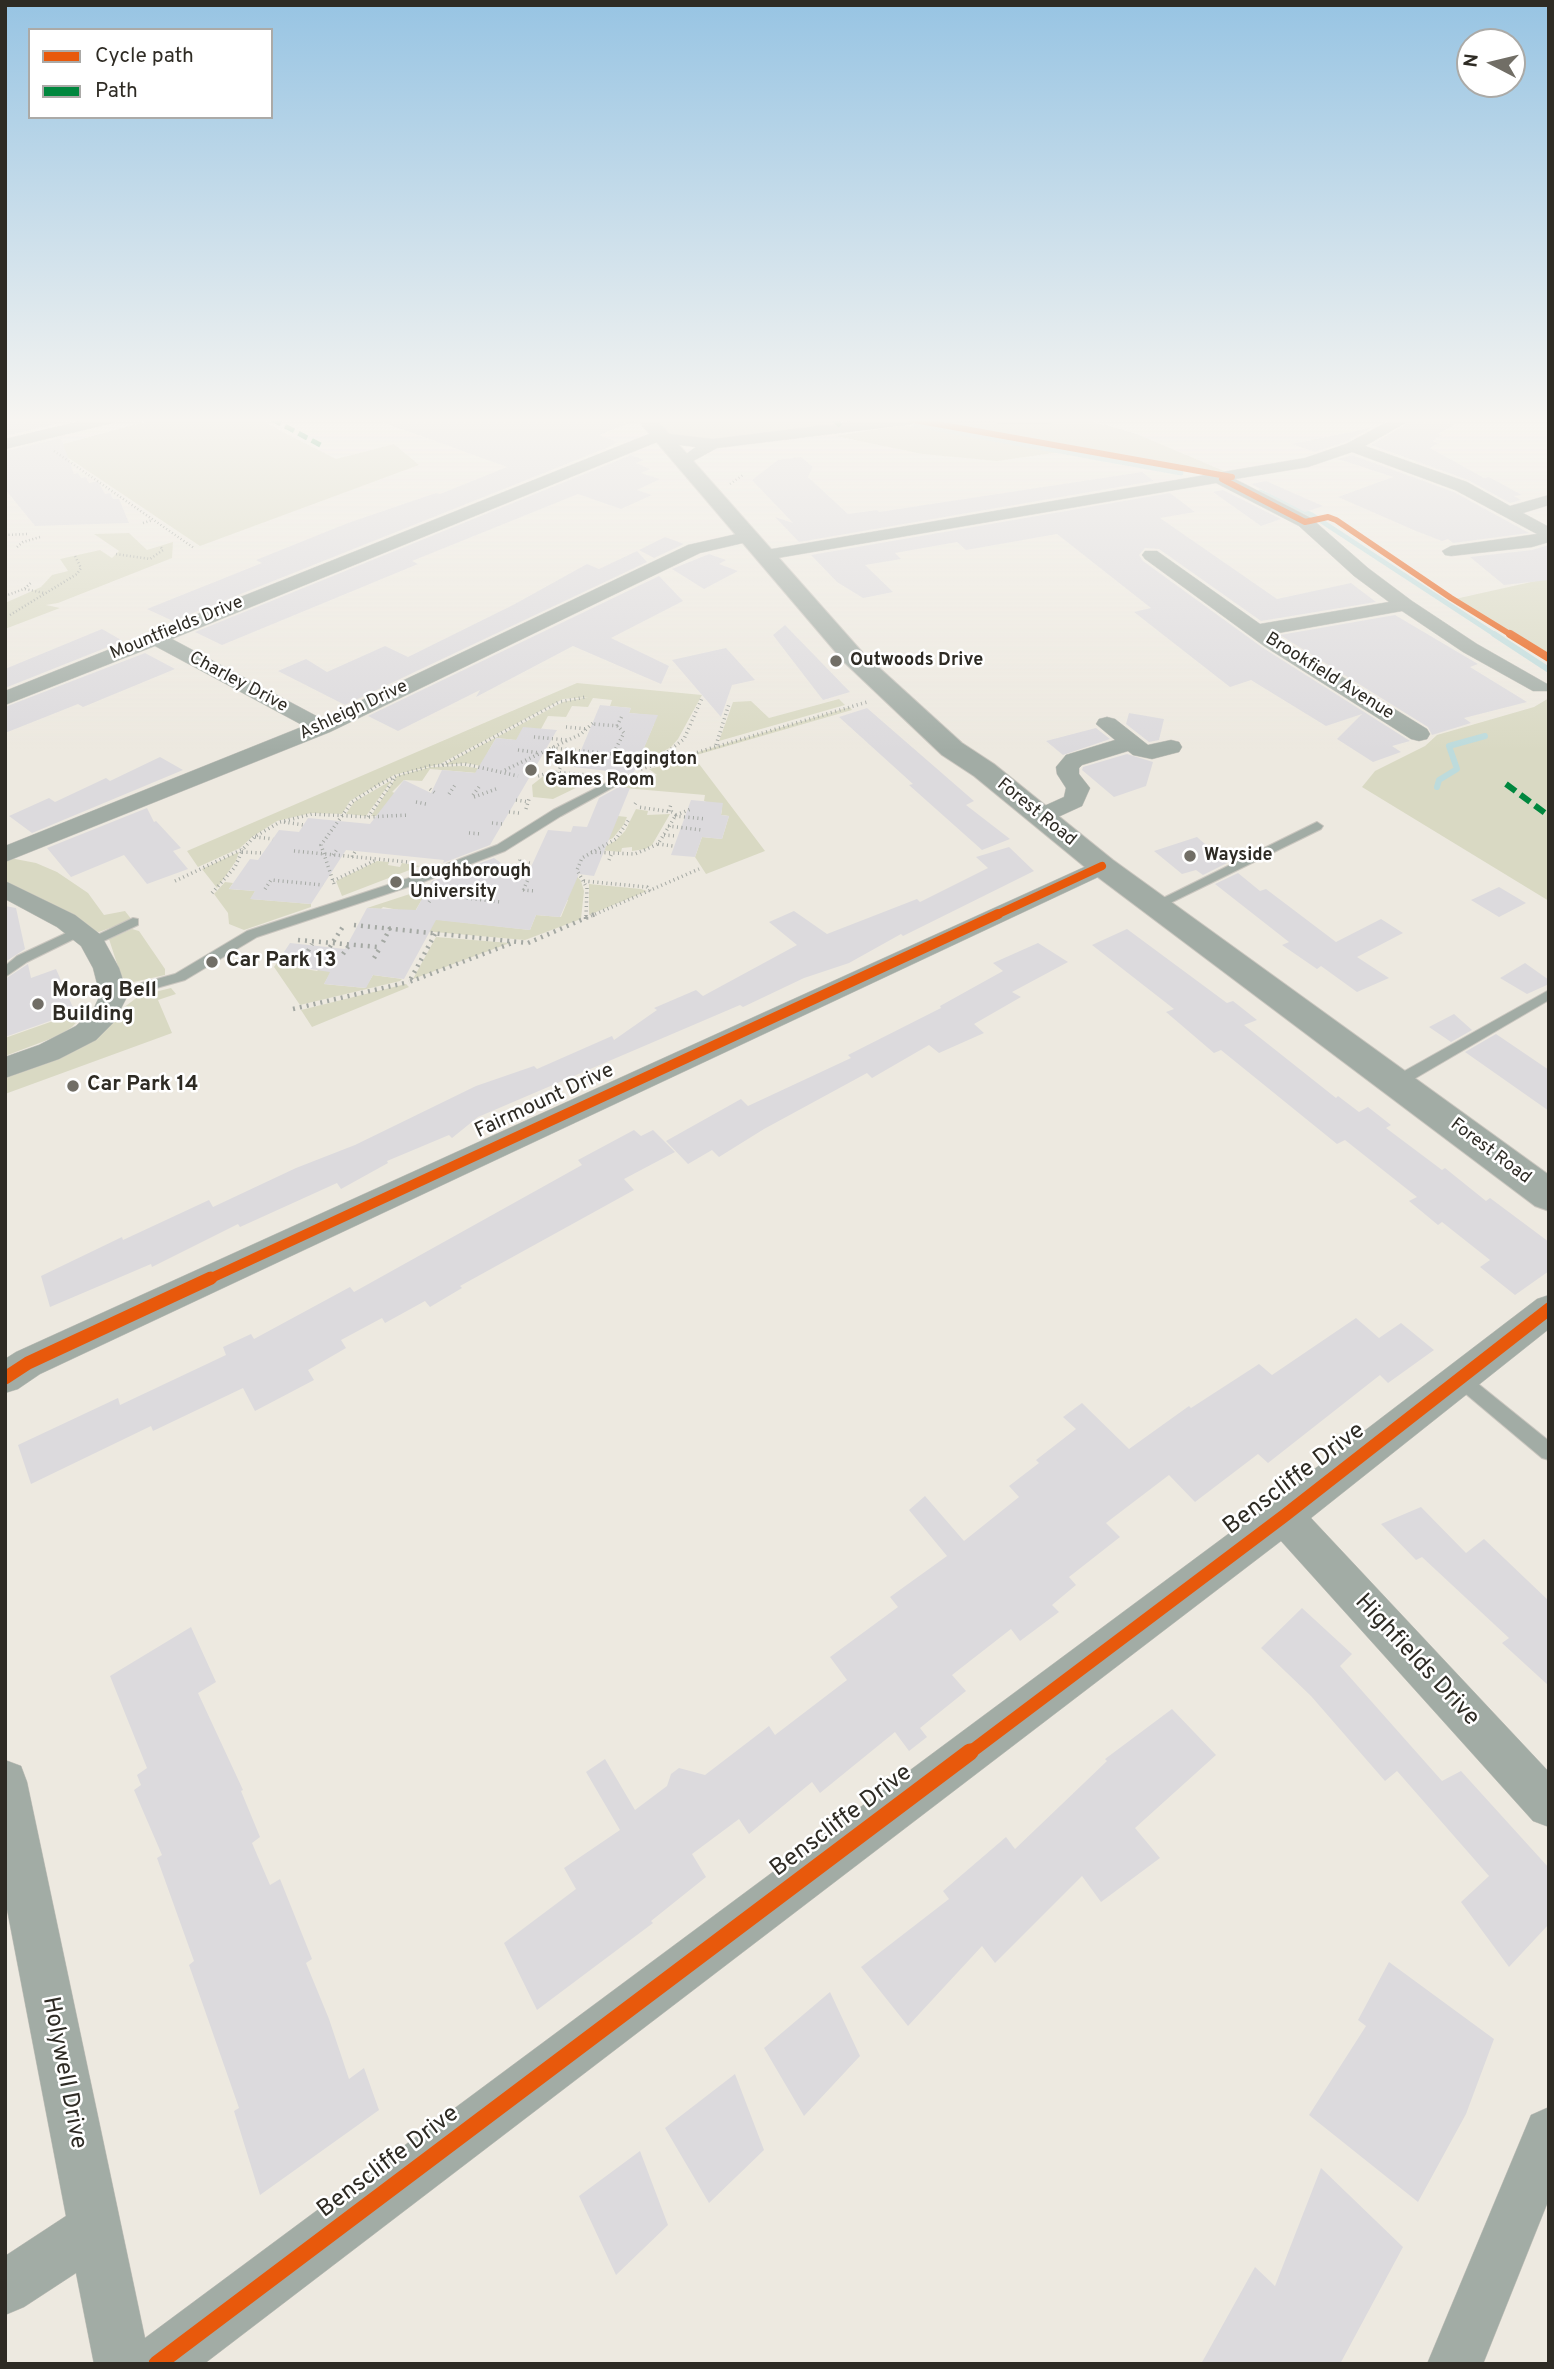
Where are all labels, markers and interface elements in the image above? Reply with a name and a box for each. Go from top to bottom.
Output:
legend [28,28,273,119]
north arrow [1456,28,1526,98]
text: Cycle path [95,43,194,70]
text: N [1459,52,1485,69]
text: Path [95,78,138,105]
street label: Mountfields Drive [107,592,247,666]
street label: Brookfield Avenue [1261,629,1397,725]
street label: Charley Drive [185,648,291,718]
place label: Outwoods Drive [850,650,983,672]
marker: Outwoods Drive [828,653,844,669]
street label: Ashleigh Drive [296,677,412,745]
place label: Falkner Eggington Games Room [545,749,697,792]
marker: Falkner Eggington Games Room [523,762,539,778]
street label: Forest Road [992,775,1080,851]
place label: Wayside [1204,845,1273,867]
marker: Wayside [1182,848,1198,864]
place label: Loughborough University [410,861,531,903]
marker: Loughborough University [388,874,404,890]
place label: Car Park 13 [226,949,337,975]
marker: Car Park 13 [204,954,220,970]
place label: Morag Bell Building [52,979,157,1029]
marker: Morag Bell Building [30,996,46,1012]
street label: Fairmount Drive [471,1059,619,1145]
place label: Car Park 14 [87,1073,199,1099]
marker: Car Park 14 [65,1078,81,1094]
street label: Forest Road [1445,1115,1535,1189]
street label: Benscliffe Drive [1219,1417,1371,1543]
street label: Highfields Drive [1347,1589,1485,1733]
street label: Benscliffe Drive [766,1759,918,1885]
street label: Holywell Drive [34,1995,92,2151]
street label: Benscliffe Drive [313,2100,465,2226]

